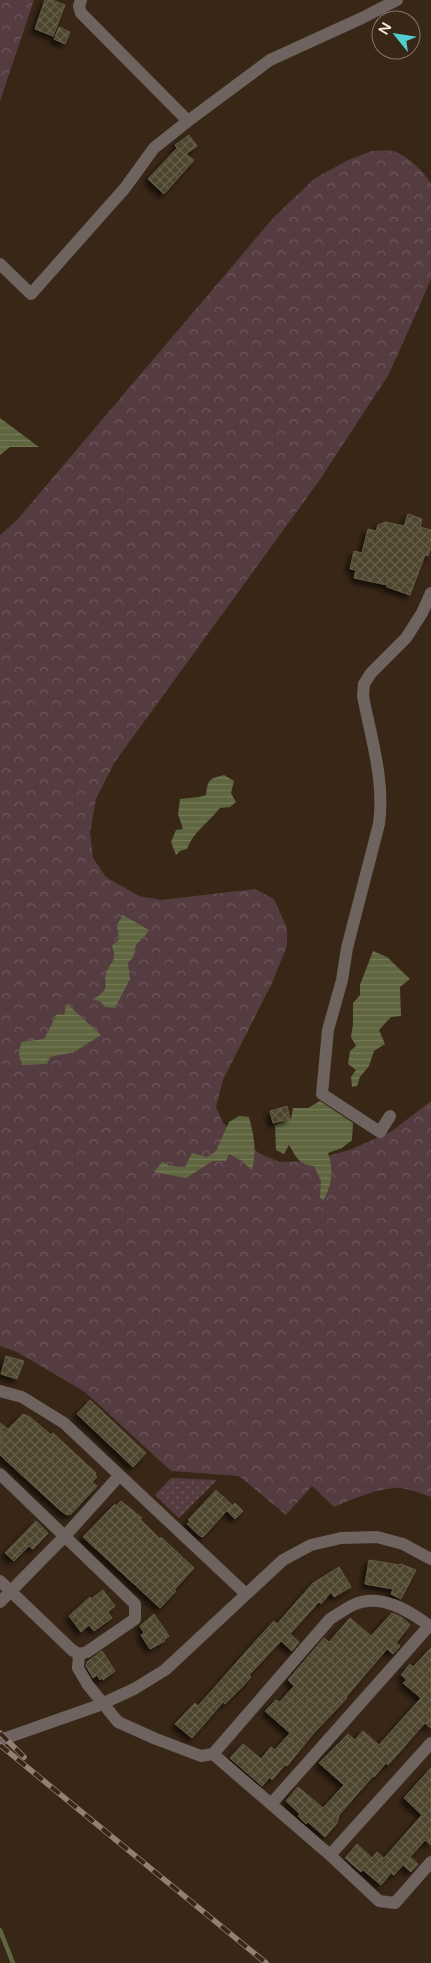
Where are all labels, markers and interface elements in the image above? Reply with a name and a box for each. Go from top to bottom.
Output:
north arrow [371,10,421,60]
text: N [375,20,395,38]

